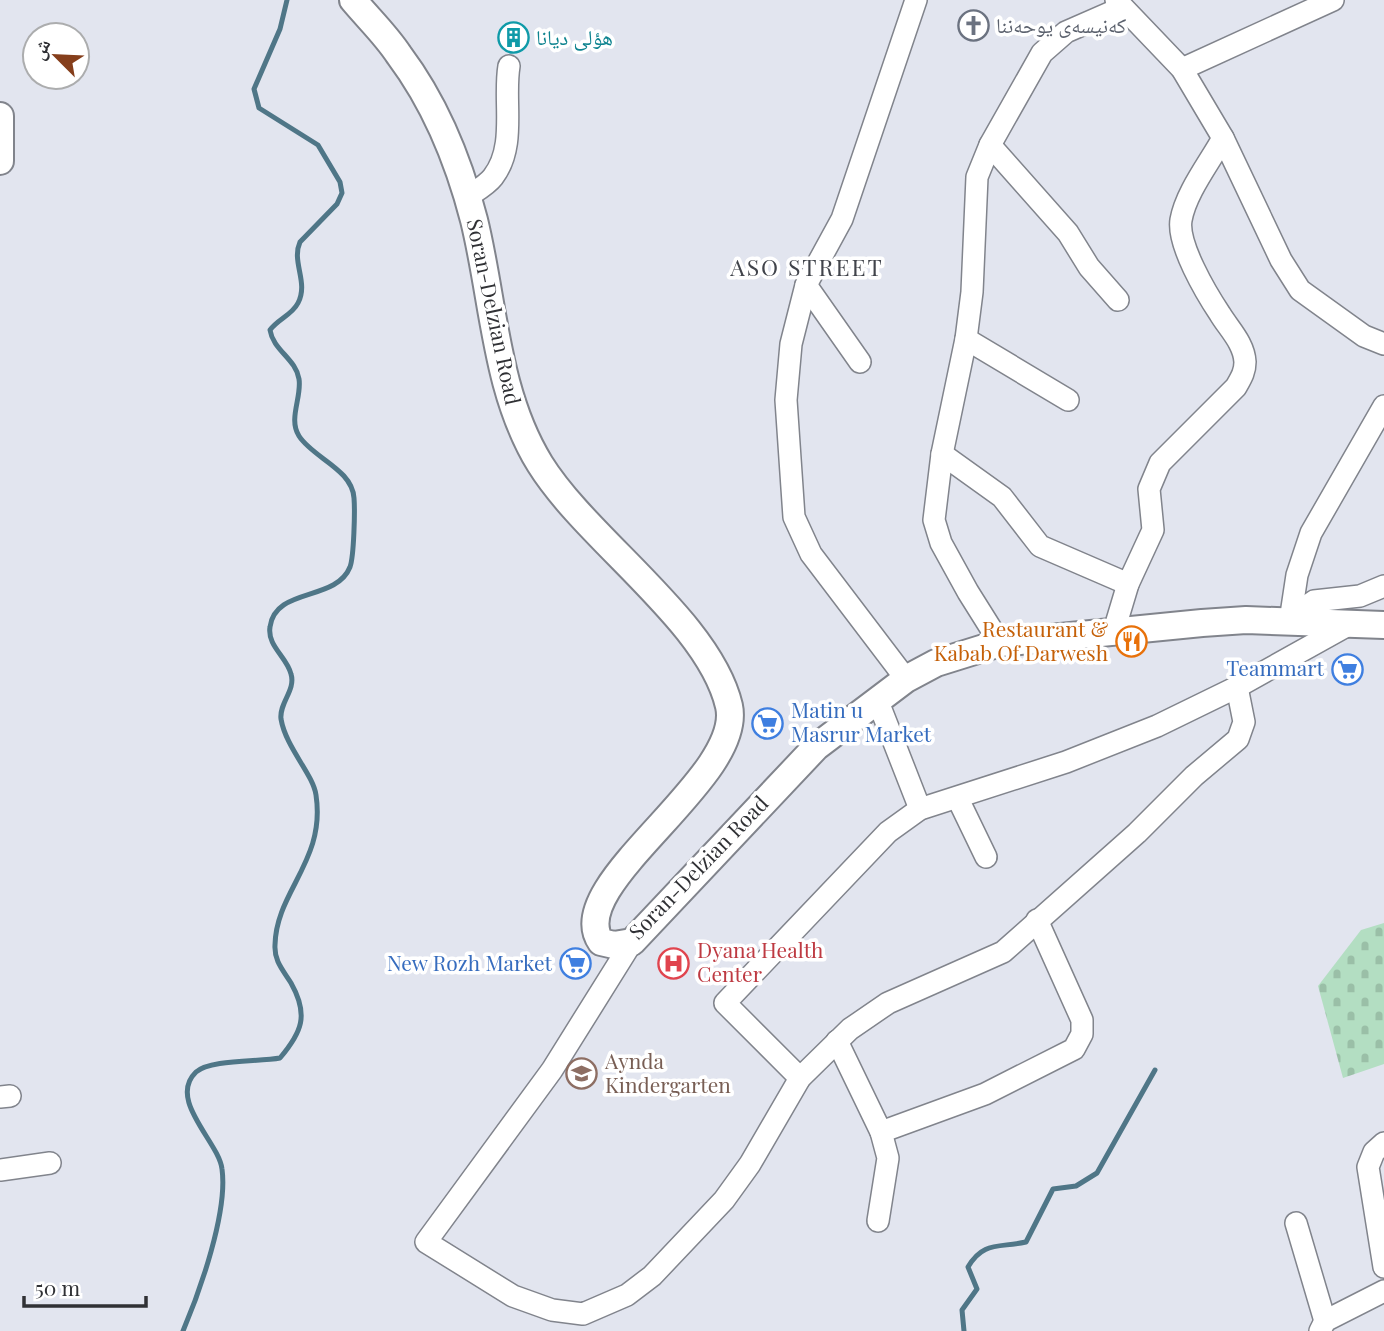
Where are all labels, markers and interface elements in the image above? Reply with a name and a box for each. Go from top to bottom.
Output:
church icon: کەنیسەی یوحەننا [956,9,990,43]
place label: کەنیسەی یوحەننا [996,10,1127,38]
north arrow [21,21,91,91]
building icon: هؤلى ديانا [496,21,530,55]
place label: هؤلى ديانا [536,22,613,51]
text: ش [24,34,56,63]
street label: Soran-Delzian Road [462,216,528,407]
district label: ASO STREET [729,251,884,282]
place label: Restaurant & Kabab Of Darwesh [934,614,1109,666]
restaurant icon: Restaurant & Kabab Of Darwesh [1114,625,1148,659]
supermarket icon: Teammart [1330,652,1364,686]
place label: Teammart [1226,653,1325,681]
place label: Matin u Masrur Market [791,695,932,747]
supermarket icon: Matin u Masrur Market [751,706,785,740]
street label: Soran-Delzian Road [622,789,773,944]
place label: Dyana Health Center [697,935,824,987]
hospital icon: Dyana Health Center [657,946,691,980]
supermarket icon: New Rozh Market [558,947,592,981]
place label: New Rozh Market [387,948,553,976]
place label: Aynda Kindergarten [604,1046,731,1098]
school or university icon: Aynda Kindergarten [565,1057,599,1091]
scale bar [24,1264,147,1308]
text: 50 m [35,1273,81,1301]

